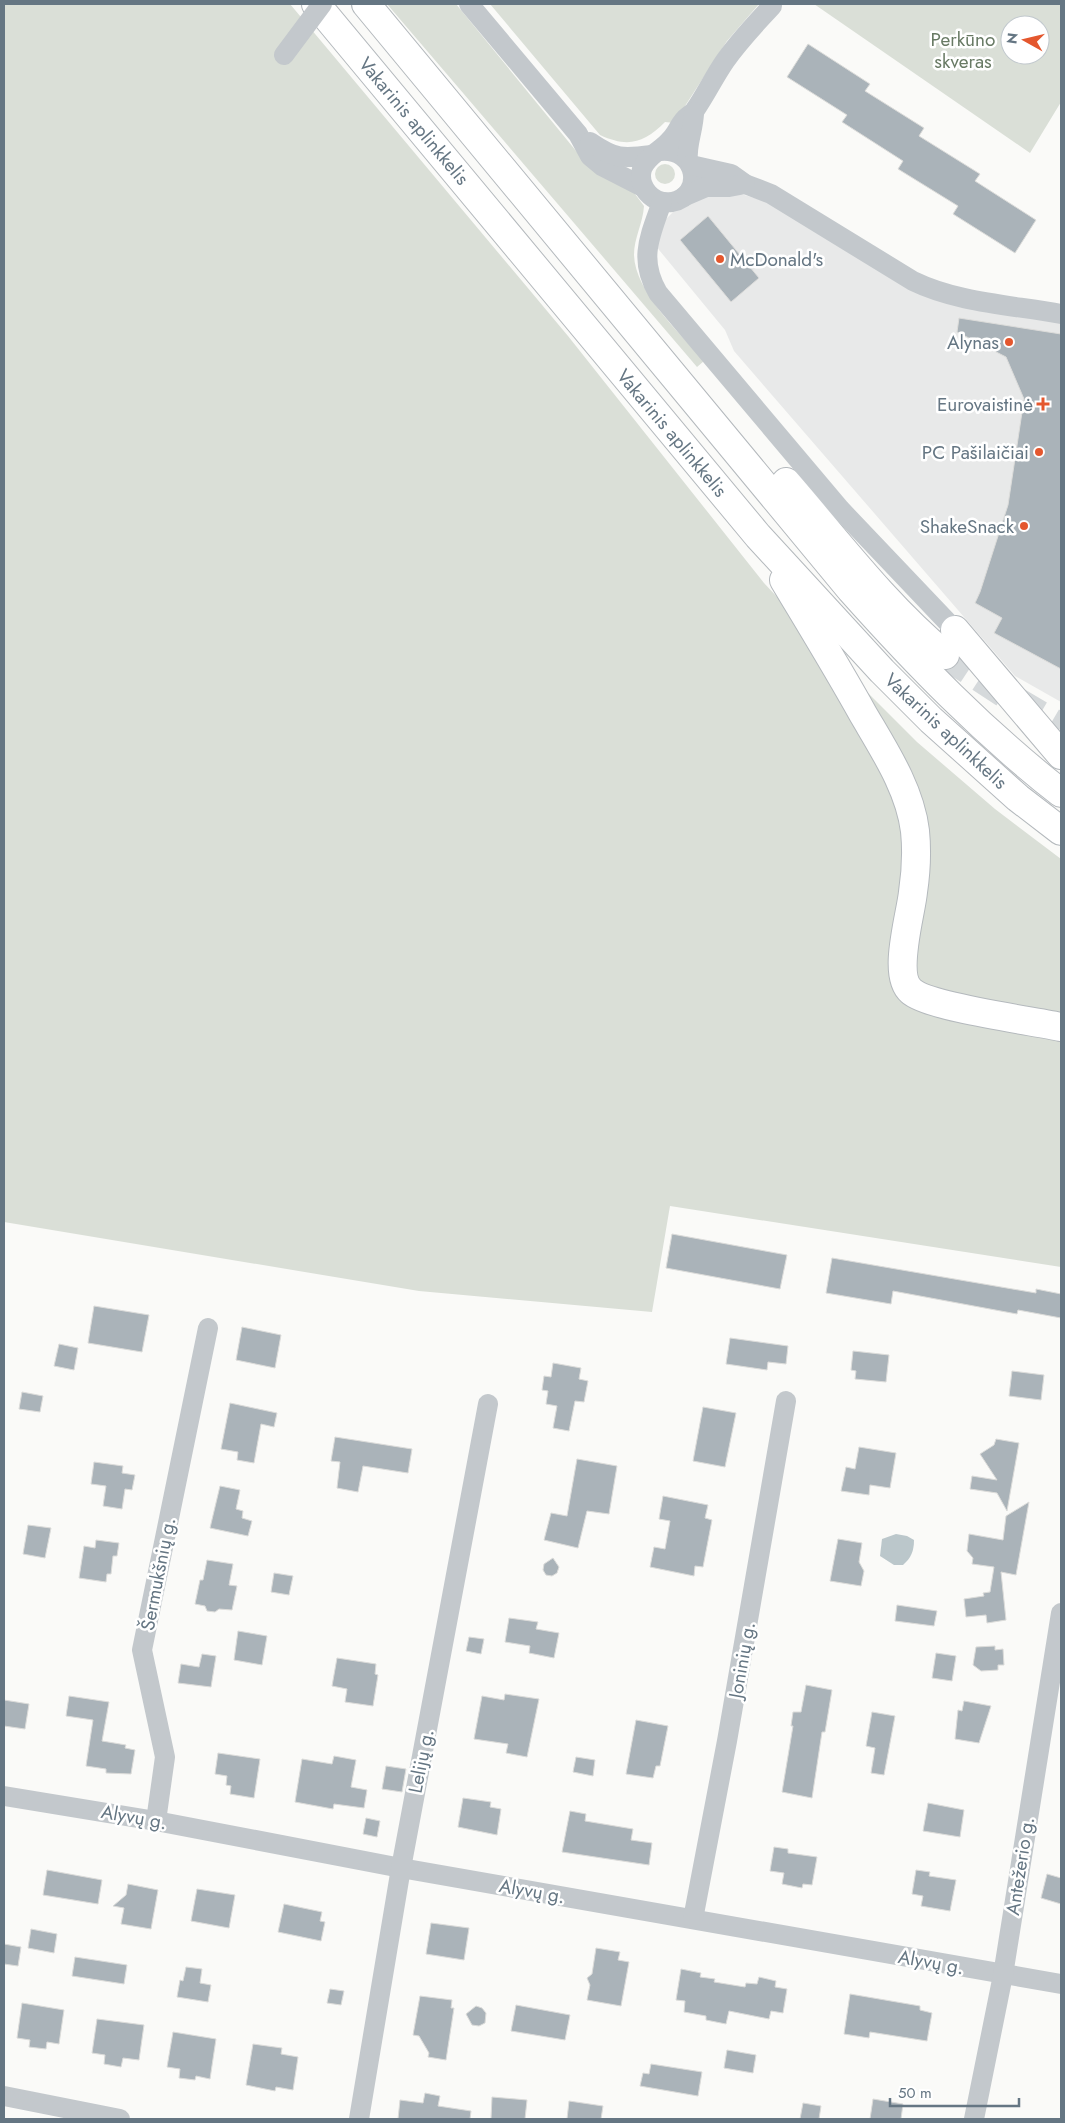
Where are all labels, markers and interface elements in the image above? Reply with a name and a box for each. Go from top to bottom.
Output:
north arrow [1000,15,1050,65]
park label: Perkūno skveras [931,26,995,75]
text: N [1001,31,1023,45]
street label: Vakarinis aplinkkelis [352,51,476,191]
place label: McDonald's [730,246,824,273]
marker: McDonald's [714,253,726,265]
place label: Alynas [947,329,999,356]
marker: Alynas [1003,336,1015,348]
street label: Vakarinis aplinkkelis [610,363,734,503]
place label: Eurovaistinė [937,391,1033,418]
marker: Eurovaistinė [1037,398,1049,410]
place label: PC Pašilaičiai [922,439,1029,466]
marker: PC Pašilaičiai [1033,446,1045,458]
place label: ShakeSnack [920,513,1015,540]
marker: ShakeSnack [1018,520,1030,532]
street label: Vakarinis aplinkkelis [878,667,1014,795]
street label: Šermukšnių g. [134,1515,182,1633]
street label: Joninių g. [722,1620,762,1703]
street label: Lelijų g. [402,1727,440,1795]
street label: Alyvų g. [99,1798,169,1836]
street label: Antežerio g. [999,1815,1041,1917]
street label: Alyvų g. [497,1872,567,1910]
street label: Alyvų g. [896,1943,966,1981]
scale bar [890,2076,1019,2108]
text: 50 m [898,2082,932,2104]

